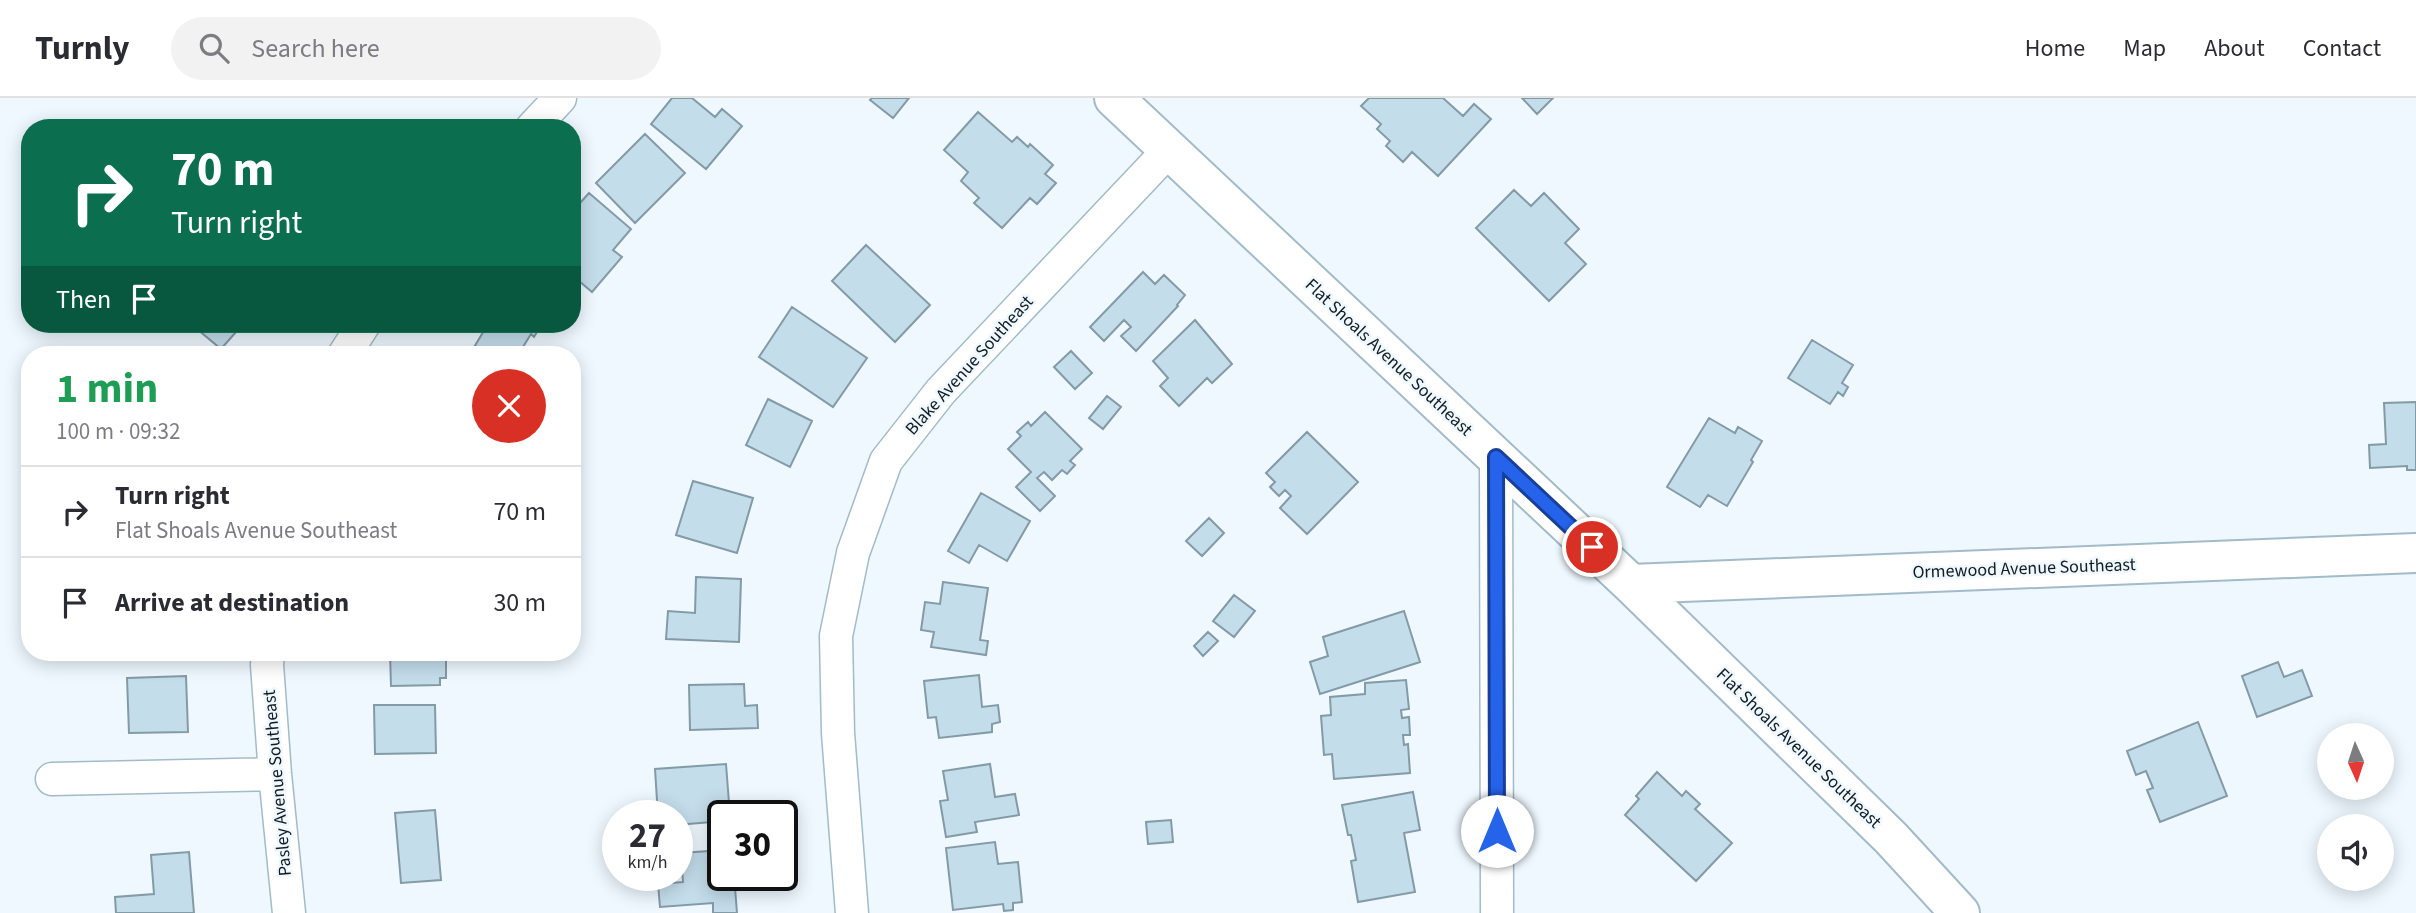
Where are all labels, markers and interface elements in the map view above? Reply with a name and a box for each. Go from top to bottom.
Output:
search box [171,17,661,80]
text: Turnly [35,25,129,72]
icon: search [195,29,233,67]
text: Search here [251,30,380,67]
text: Home [2025,31,2085,66]
text: Map [2123,31,2166,66]
text: About [2204,31,2265,66]
text: Contact [2303,31,2381,66]
text: 70 m [171,135,275,205]
icon: right [56,147,147,238]
text: Turn right [171,200,302,246]
street label: Flat Shoals Avenue Southeast [1299,273,1478,442]
icon: arrive [125,280,163,318]
text: Then [56,281,111,318]
street label: Blake Avenue Southeast [900,290,1039,441]
text: 1 min [56,359,158,419]
button: close [472,369,546,443]
text: 100 m · 09:32 [56,415,180,448]
text: Turn right [115,477,230,514]
icon: right [56,493,94,531]
text: 70 m [493,493,546,530]
text: Flat Shoals Avenue Southeast [115,514,397,547]
pin [1562,517,1622,577]
icon: arrive [1573,528,1611,566]
street label: Ormewood Avenue Southeast [1912,552,2136,585]
icon: arrive [56,584,94,622]
text: Arrive at destination [115,584,349,621]
text: 30 m [493,584,546,621]
street label: Flat Shoals Avenue Southeast [1711,663,1887,834]
street label: Pasley Avenue Southeast [257,689,298,877]
north arrow [2317,723,2394,800]
map controls [2317,723,2394,891]
position arrow [1460,794,1534,868]
speed limit sign: 30 [707,800,798,891]
text: 27 [629,811,666,861]
button: sound [2317,814,2394,891]
text: km/h [628,850,667,875]

